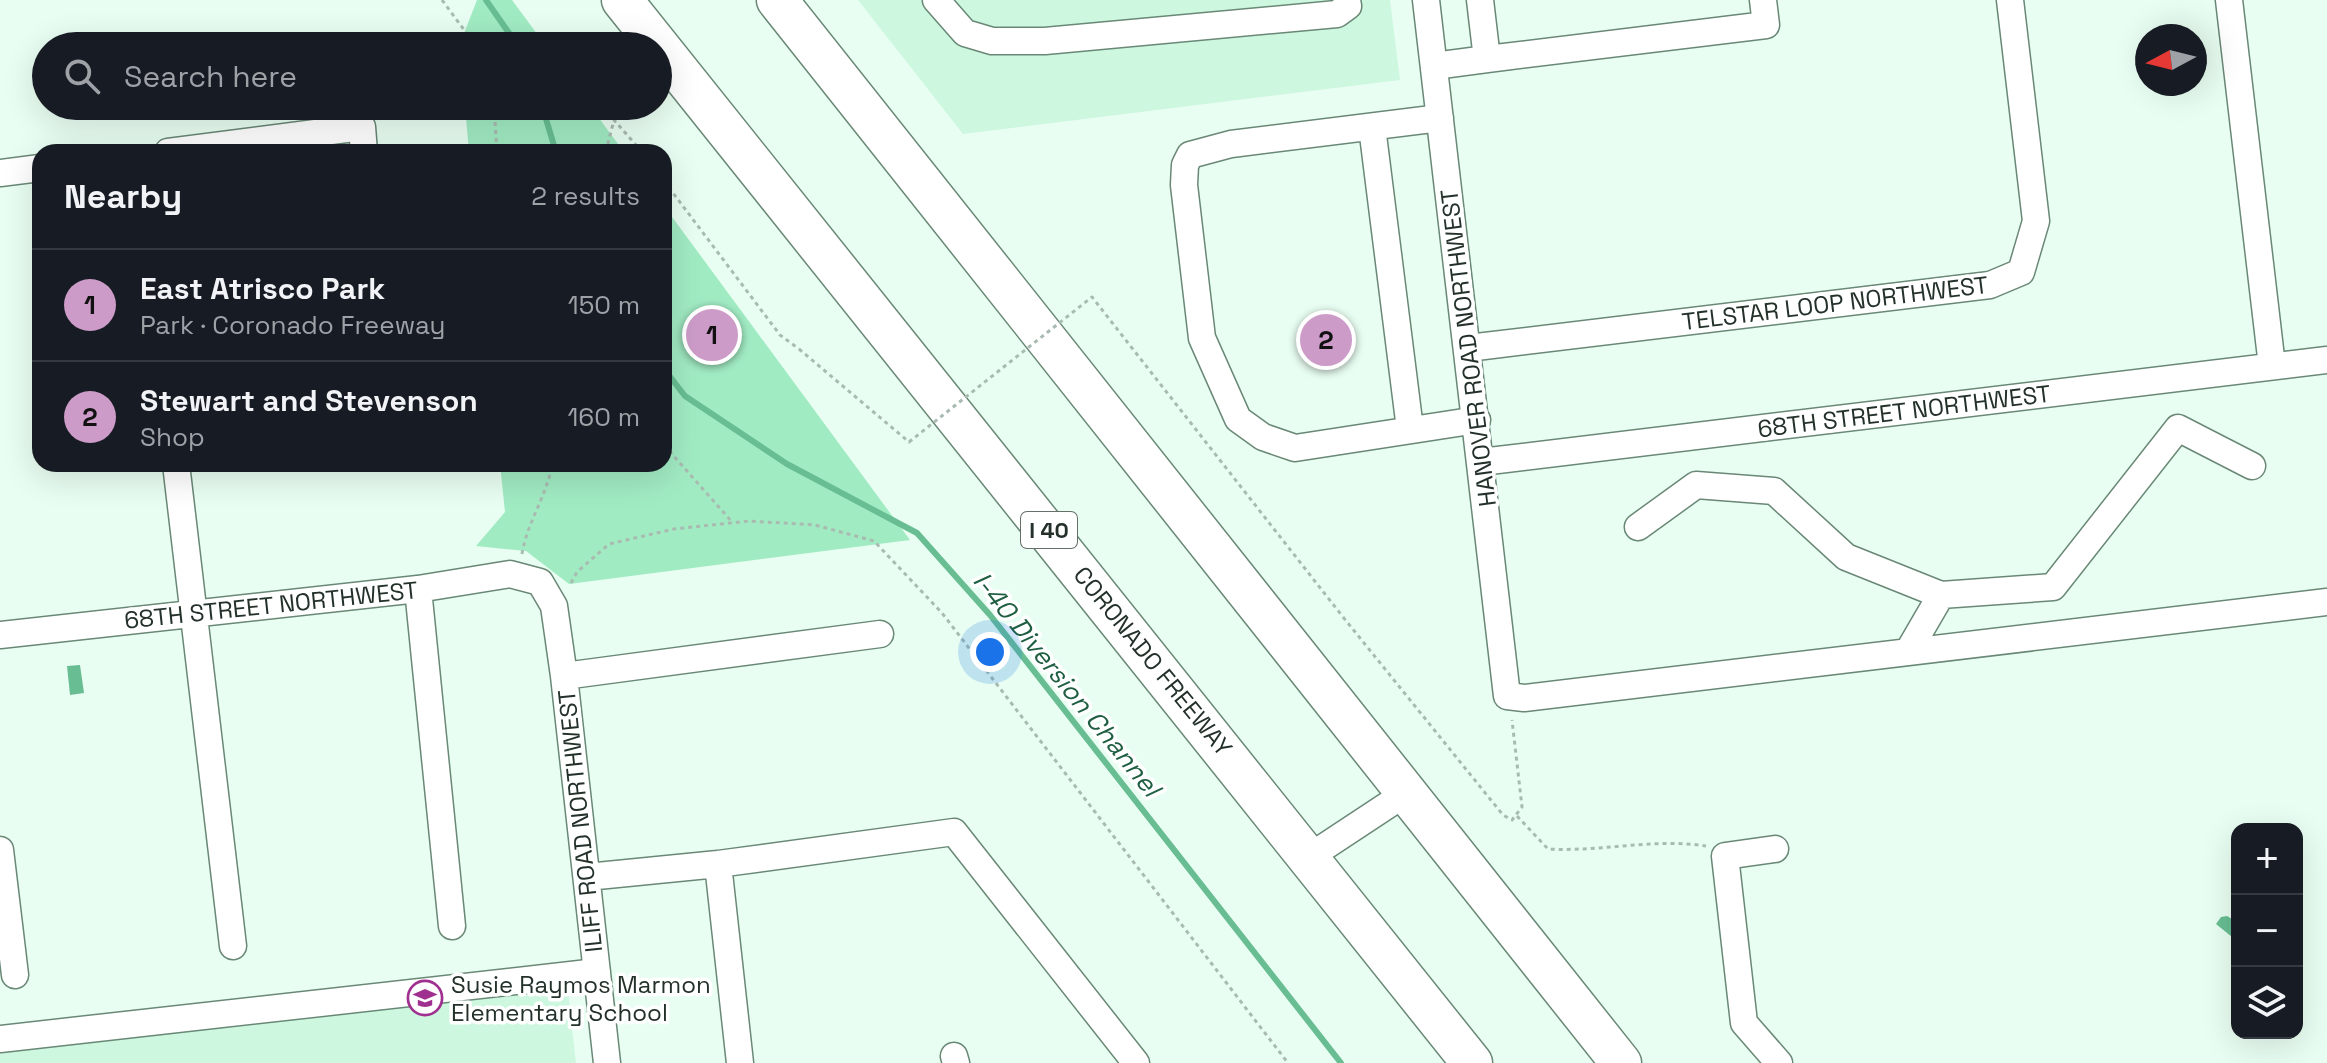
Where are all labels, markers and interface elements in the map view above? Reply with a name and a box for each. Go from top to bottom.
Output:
north arrow [2135,24,2207,96]
search box [32,32,672,120]
icon: search [60,54,104,98]
text: Search here [124,57,297,96]
text: Nearby [64,175,182,218]
text: 2 results [531,179,640,213]
street label: HANOVER ROAD NORTHWEST [1433,187,1503,509]
text: East Atrisco Park [140,269,385,308]
street label: TELSTAR LOOP NORTHWEST [1680,269,1990,337]
text: 1 [84,288,96,322]
text: 150 m [568,288,640,322]
pin: 1 [686,305,738,365]
text: Park · Coronado Freeway [140,308,446,342]
pin: 2 [1300,310,1352,370]
street label: 68TH STREET NORTHWEST [1756,378,2052,444]
text: Stewart and Stevenson [140,381,478,420]
text: 2 [82,400,98,434]
text: 160 m [568,400,640,434]
text: Shop [140,420,205,454]
road number: I 40 [1021,512,1077,548]
street label: CORONADO FREEWAY [1067,560,1239,762]
water label: I-40 Diversion Channel [966,565,1170,805]
street label: 68TH STREET NORTHWEST [123,574,419,636]
your location [970,632,1010,672]
street label: ILIFF ROAD NORTHWEST [551,688,609,954]
map controls [2231,823,2303,1039]
button: + [2231,823,2303,895]
button: − [2231,895,2303,967]
button: layers [2231,967,2303,1039]
place label: Susie Raymos Marmon Elementary School [451,969,711,1028]
school or university icon: Susie Raymos Marmon Elementary School [406,979,444,1017]

